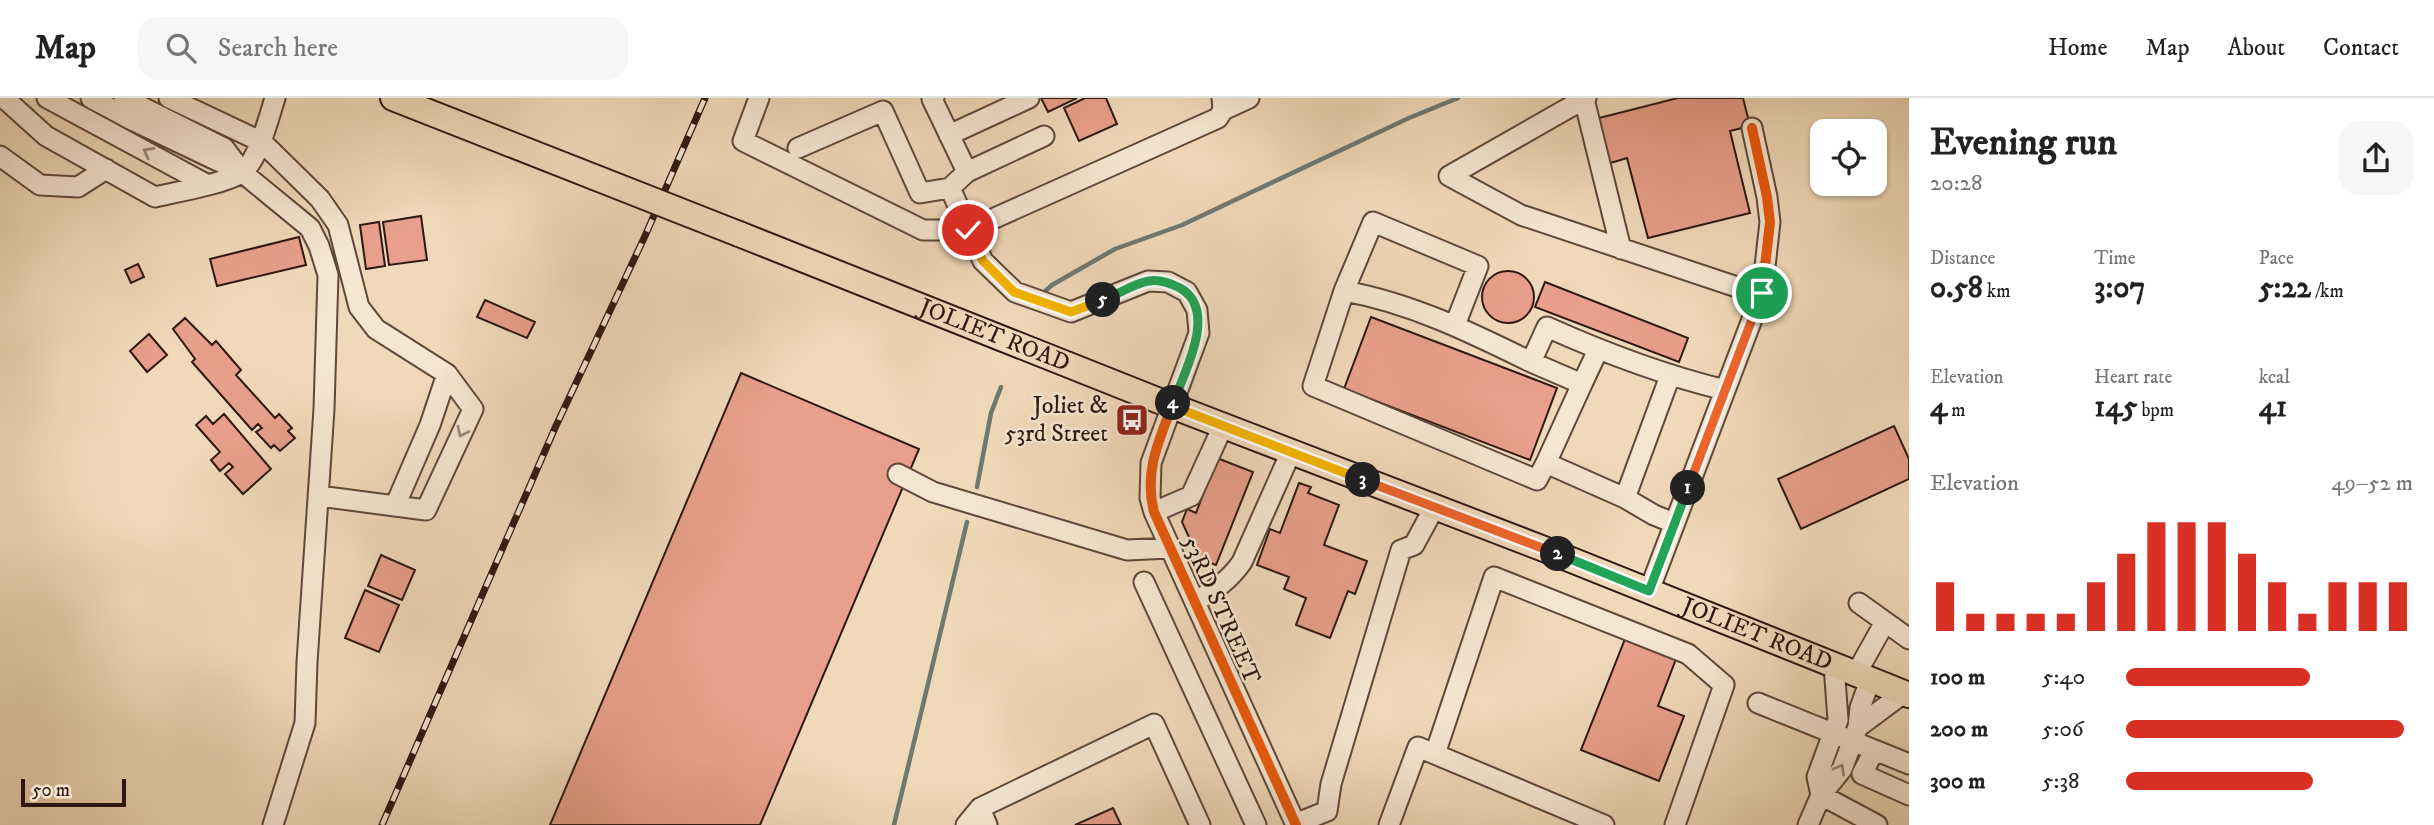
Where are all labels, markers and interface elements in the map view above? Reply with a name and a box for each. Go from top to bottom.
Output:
search box [138,17,628,80]
text: Map [35,28,96,69]
icon: search [162,29,200,67]
text: Search here [218,32,338,65]
text: Home [2048,33,2107,63]
text: Map [2145,33,2190,63]
text: About [2228,33,2285,63]
text: Contact [2323,33,2399,63]
map controls [1810,119,1887,196]
button: locate [1810,119,1887,196]
text: Evening run [1930,119,2117,167]
button: share [2339,121,2413,195]
one-way arrow [143,147,155,160]
text: 20:28 [1930,169,1982,198]
pin [938,200,998,260]
icon: check [949,211,987,249]
text: Distance [1930,247,1995,270]
text: Time [2094,247,2136,270]
text: Pace [2259,247,2294,270]
pin [1732,263,1792,323]
text: 0.58 [1930,270,1983,307]
text: 3:07 [2094,270,2145,307]
text: 5:22 [2259,270,2311,307]
icon: arrive [1743,274,1781,312]
text: km [1983,280,2011,303]
text: /km [2311,280,2344,303]
pin: 5 [1086,282,1120,318]
text: 5 [1098,288,1107,311]
street label: JOLIET ROAD [913,291,1074,379]
text: Elevation [1930,366,2004,389]
text: Heart rate [2094,366,2172,389]
text: kcal [2259,366,2290,389]
pin: 4 [1156,386,1190,420]
text: 4 [1930,389,1947,426]
text: 145 [2094,389,2137,426]
text: 41 [2259,389,2287,426]
place label: Joliet & 53rd Street [1004,391,1108,449]
text: 4 [1167,391,1178,414]
text: m [1947,399,1966,422]
text: bpm [2137,399,2174,422]
bus stop icon: Joliet & 53rd Street [1113,401,1151,439]
one-way arrow [457,424,471,437]
pin: 3 [1346,462,1380,498]
text: 3 [1359,468,1366,491]
text: Elevation [1930,469,2019,498]
text: 49–52 m [2331,469,2413,498]
pin: 1 [1670,470,1706,506]
text: 1 [1684,476,1691,499]
street label: 53RD STREET [1175,531,1267,689]
pin: 2 [1540,536,1576,572]
text: 2 [1553,542,1562,565]
street label: JOLIET ROAD [1676,590,1837,678]
text: 100 m [1930,663,1985,692]
text: 5:40 [2042,663,2085,692]
text: 200 m [1930,715,1988,744]
text: 5:06 [2042,715,2084,744]
one-way arrow [1832,764,1845,777]
text: 300 m [1930,767,1986,796]
text: 5:38 [2042,767,2080,796]
scale bar [21,776,126,808]
text: 50 m [32,779,70,802]

